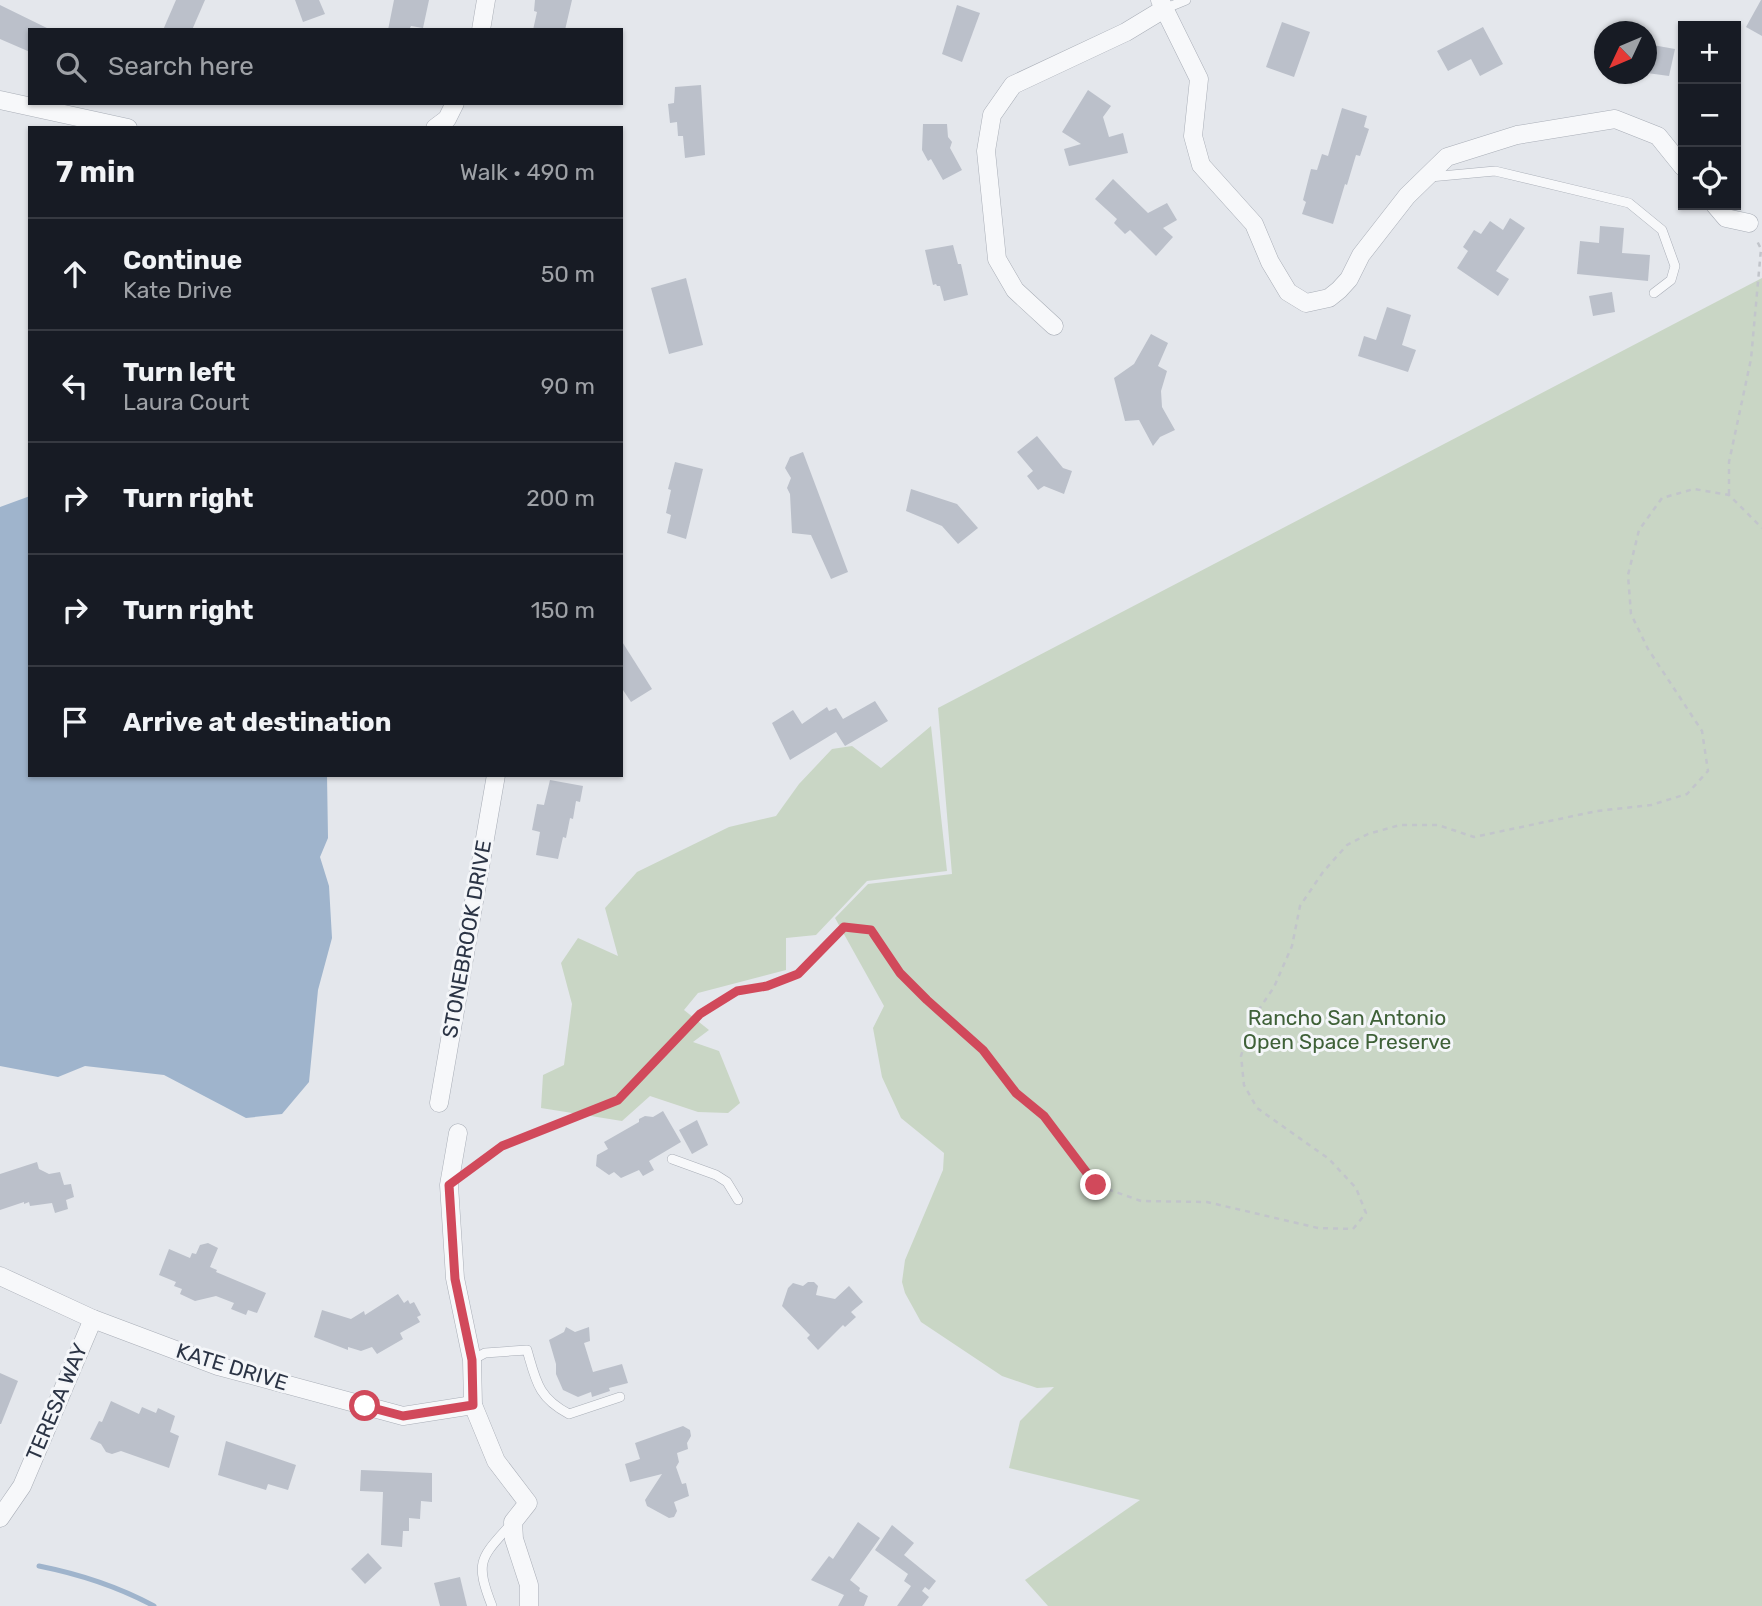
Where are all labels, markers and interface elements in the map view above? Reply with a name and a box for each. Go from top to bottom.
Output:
north arrow [1594,21,1657,84]
map controls [1678,21,1741,210]
button: + [1678,21,1741,84]
search box [28,28,623,105]
icon: search [52,48,90,86]
text: Search here [108,51,254,82]
button: − [1678,84,1741,147]
button: locate [1678,147,1741,210]
text: 7 min [56,154,135,190]
text: Walk · 490 m [460,158,595,186]
text: Continue [123,245,242,276]
icon: ahead [56,255,94,293]
text: 50 m [541,260,595,288]
text: Kate Drive [123,276,232,304]
text: Turn left [123,357,235,388]
icon: left [56,367,94,405]
text: 90 m [541,372,595,400]
text: Laura Court [123,388,249,416]
icon: right [56,479,94,517]
text: Turn right [123,483,253,514]
text: 200 m [526,484,595,512]
icon: right [56,591,94,629]
text: Turn right [123,595,253,626]
text: 150 m [531,596,595,624]
icon: arrive [56,703,94,741]
text: Arrive at destination [123,707,391,738]
street label: STONEBROOK DRIVE [437,838,496,1040]
park label: Rancho San Antonio Open Space Preserve [1243,1005,1451,1054]
route end [1080,1169,1111,1200]
street label: KATE DRIVE [173,1338,291,1395]
street label: TERESA WAY [21,1339,92,1464]
route start [349,1390,380,1421]

